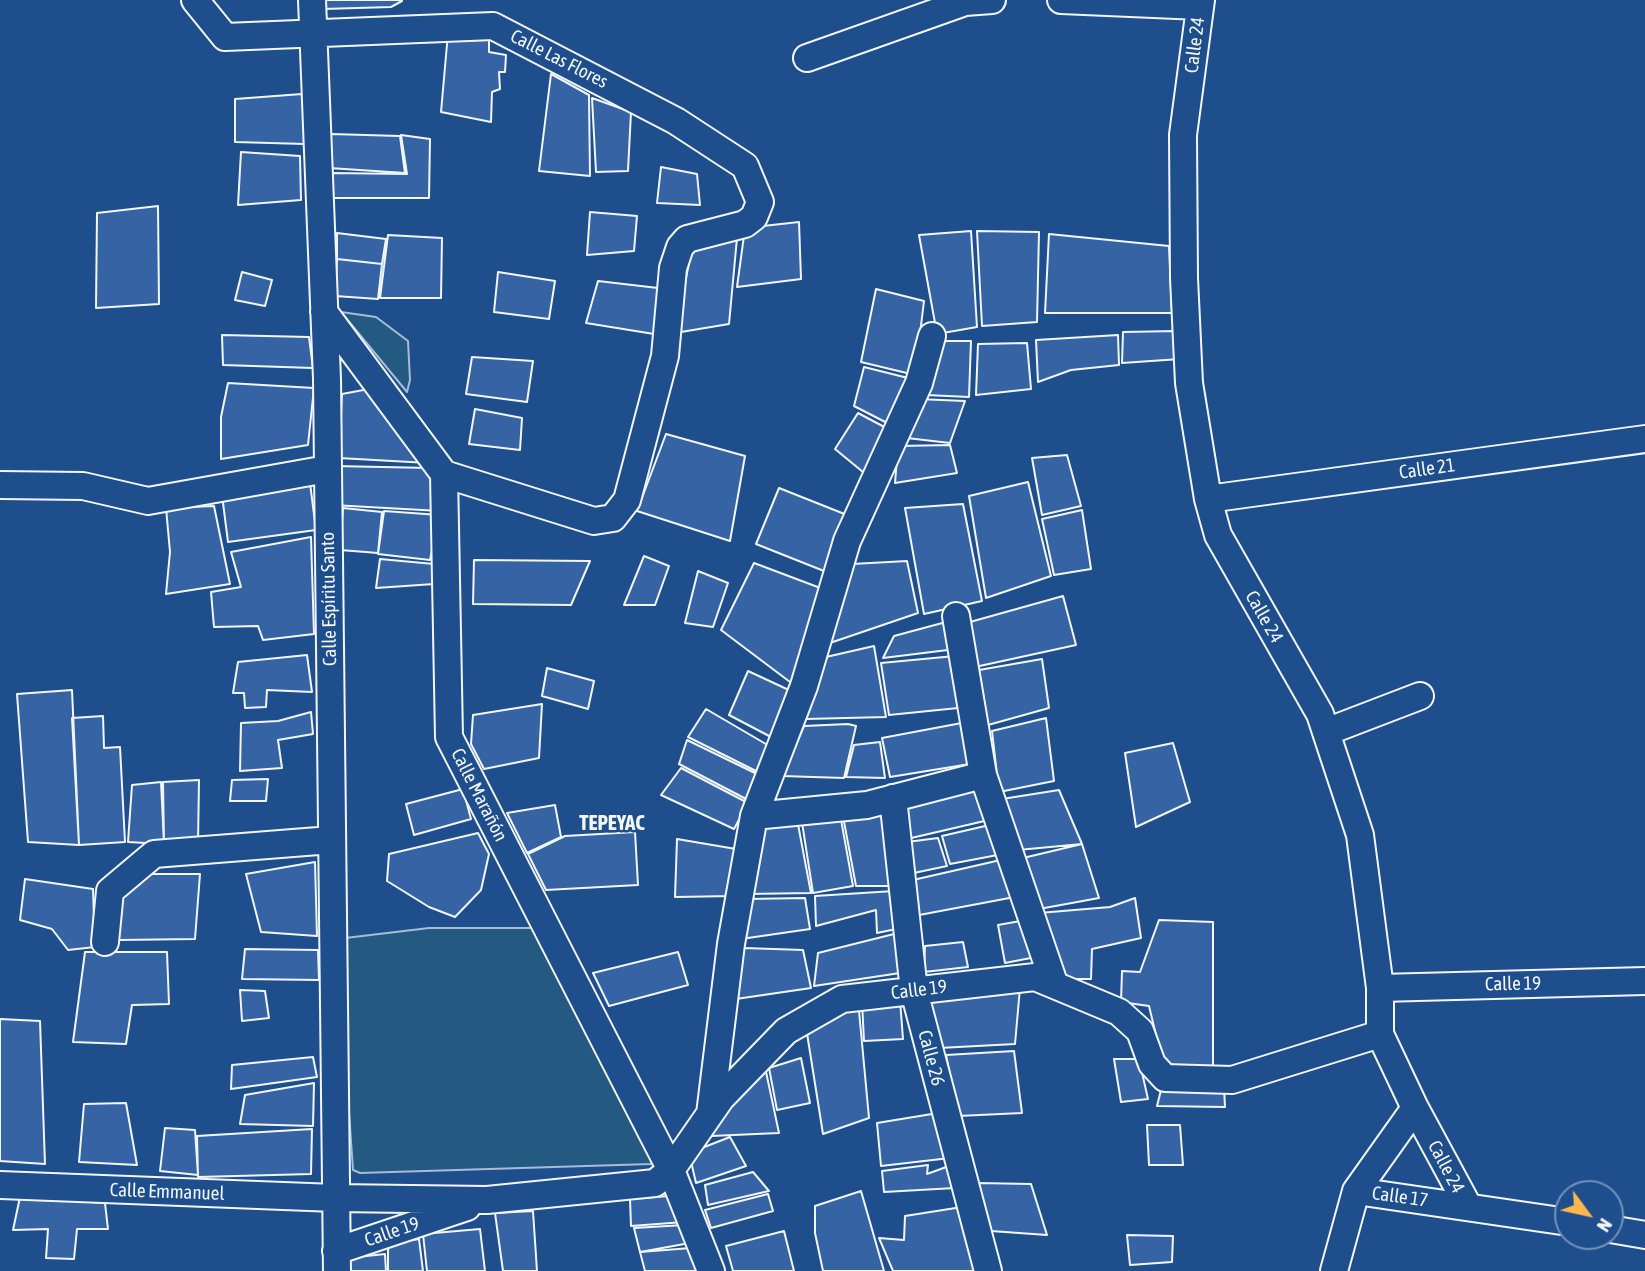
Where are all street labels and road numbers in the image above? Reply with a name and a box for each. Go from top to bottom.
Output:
street label: Calle 24 [1180,16,1210,74]
street label: Calle Las Flores [506,25,612,93]
street label: Calle 21 [1398,454,1456,484]
street label: Calle Espíritu Santo [316,532,342,666]
street label: Calle 24 [1240,587,1288,647]
street label: Calle Marañón [446,745,512,845]
street label: Calle 19 [1485,972,1541,996]
street label: Calle 19 [890,975,948,1005]
street label: Calle 26 [913,1028,949,1088]
street label: Calle 24 [1423,1137,1469,1197]
street label: Calle Emmanuel [109,1179,225,1205]
street label: Calle 17 [1371,1182,1429,1212]
street label: Calle 19 [362,1212,422,1252]

